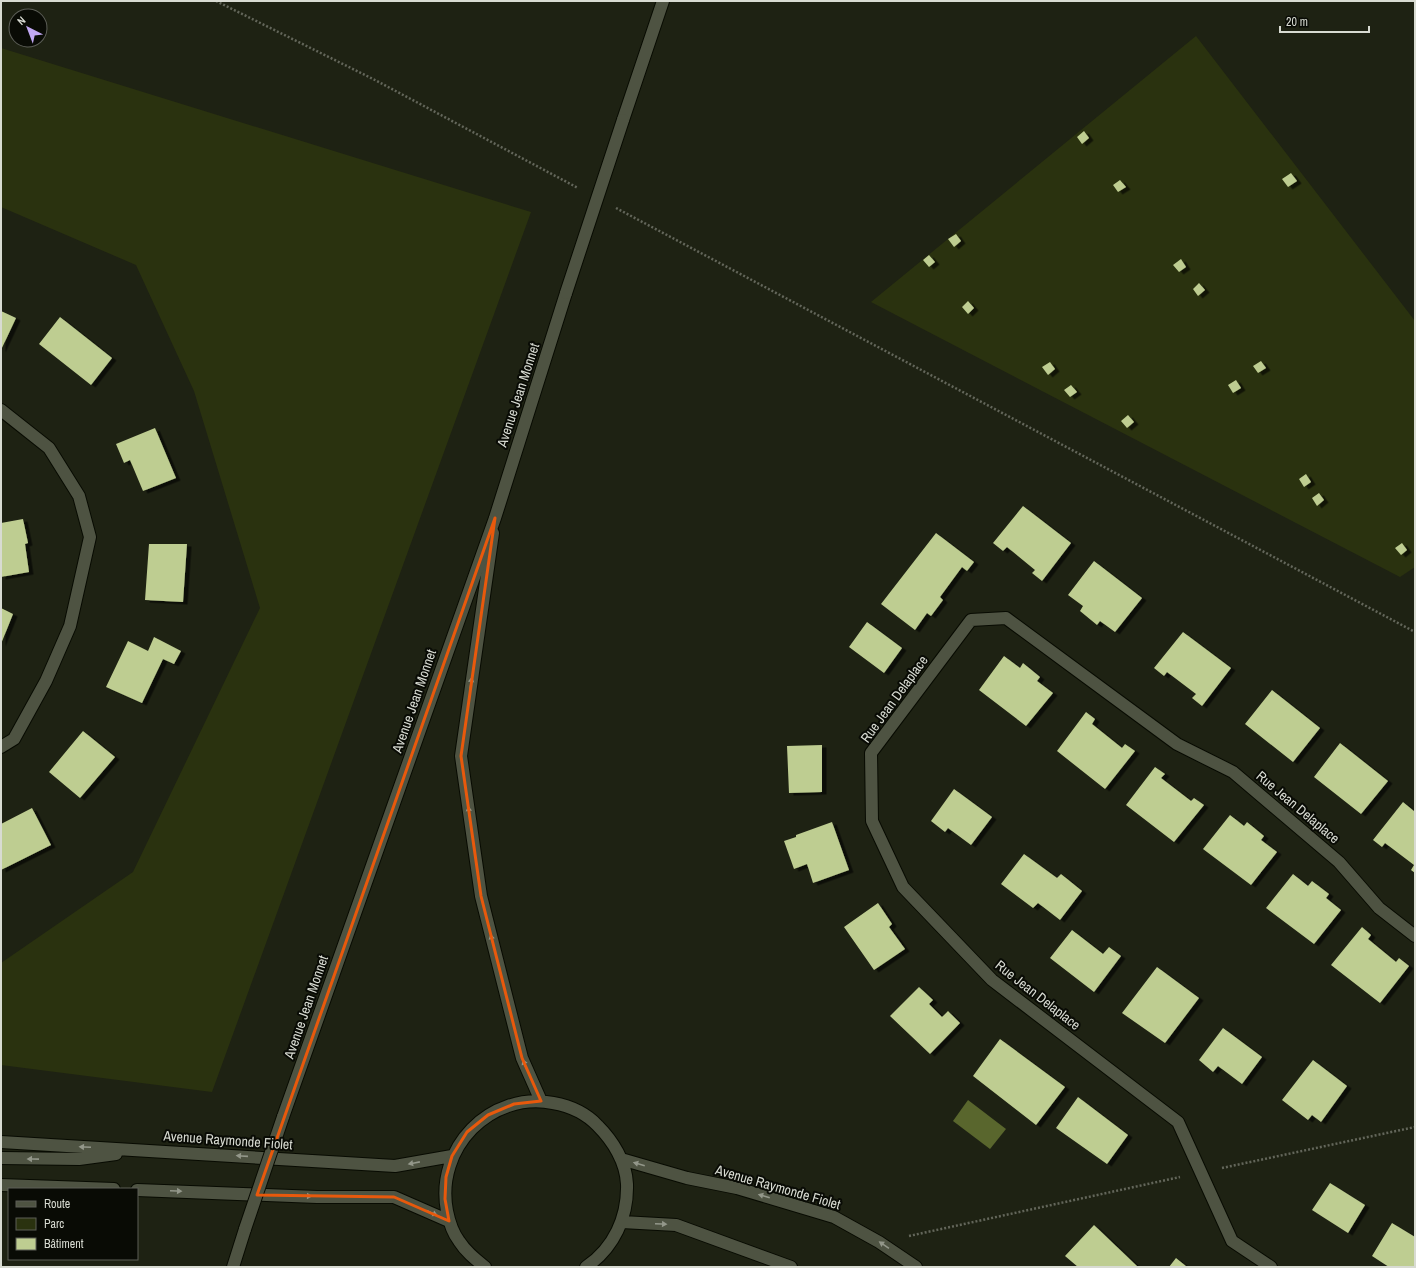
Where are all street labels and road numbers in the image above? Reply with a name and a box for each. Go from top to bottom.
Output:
street label: Avenue Jean Monnet [492,341,543,450]
street label: Avenue Jean Monnet [388,647,440,756]
street label: Rue Jean Delaplace [856,652,932,746]
street label: Rue Jean Delaplace [1253,767,1343,847]
street label: Avenue Jean Monnet [280,953,332,1062]
street label: Rue Jean Delaplace [992,956,1084,1034]
street label: Avenue Raymonde Fiolet [162,1126,293,1153]
street label: Avenue Raymonde Fiolet [712,1160,843,1213]

